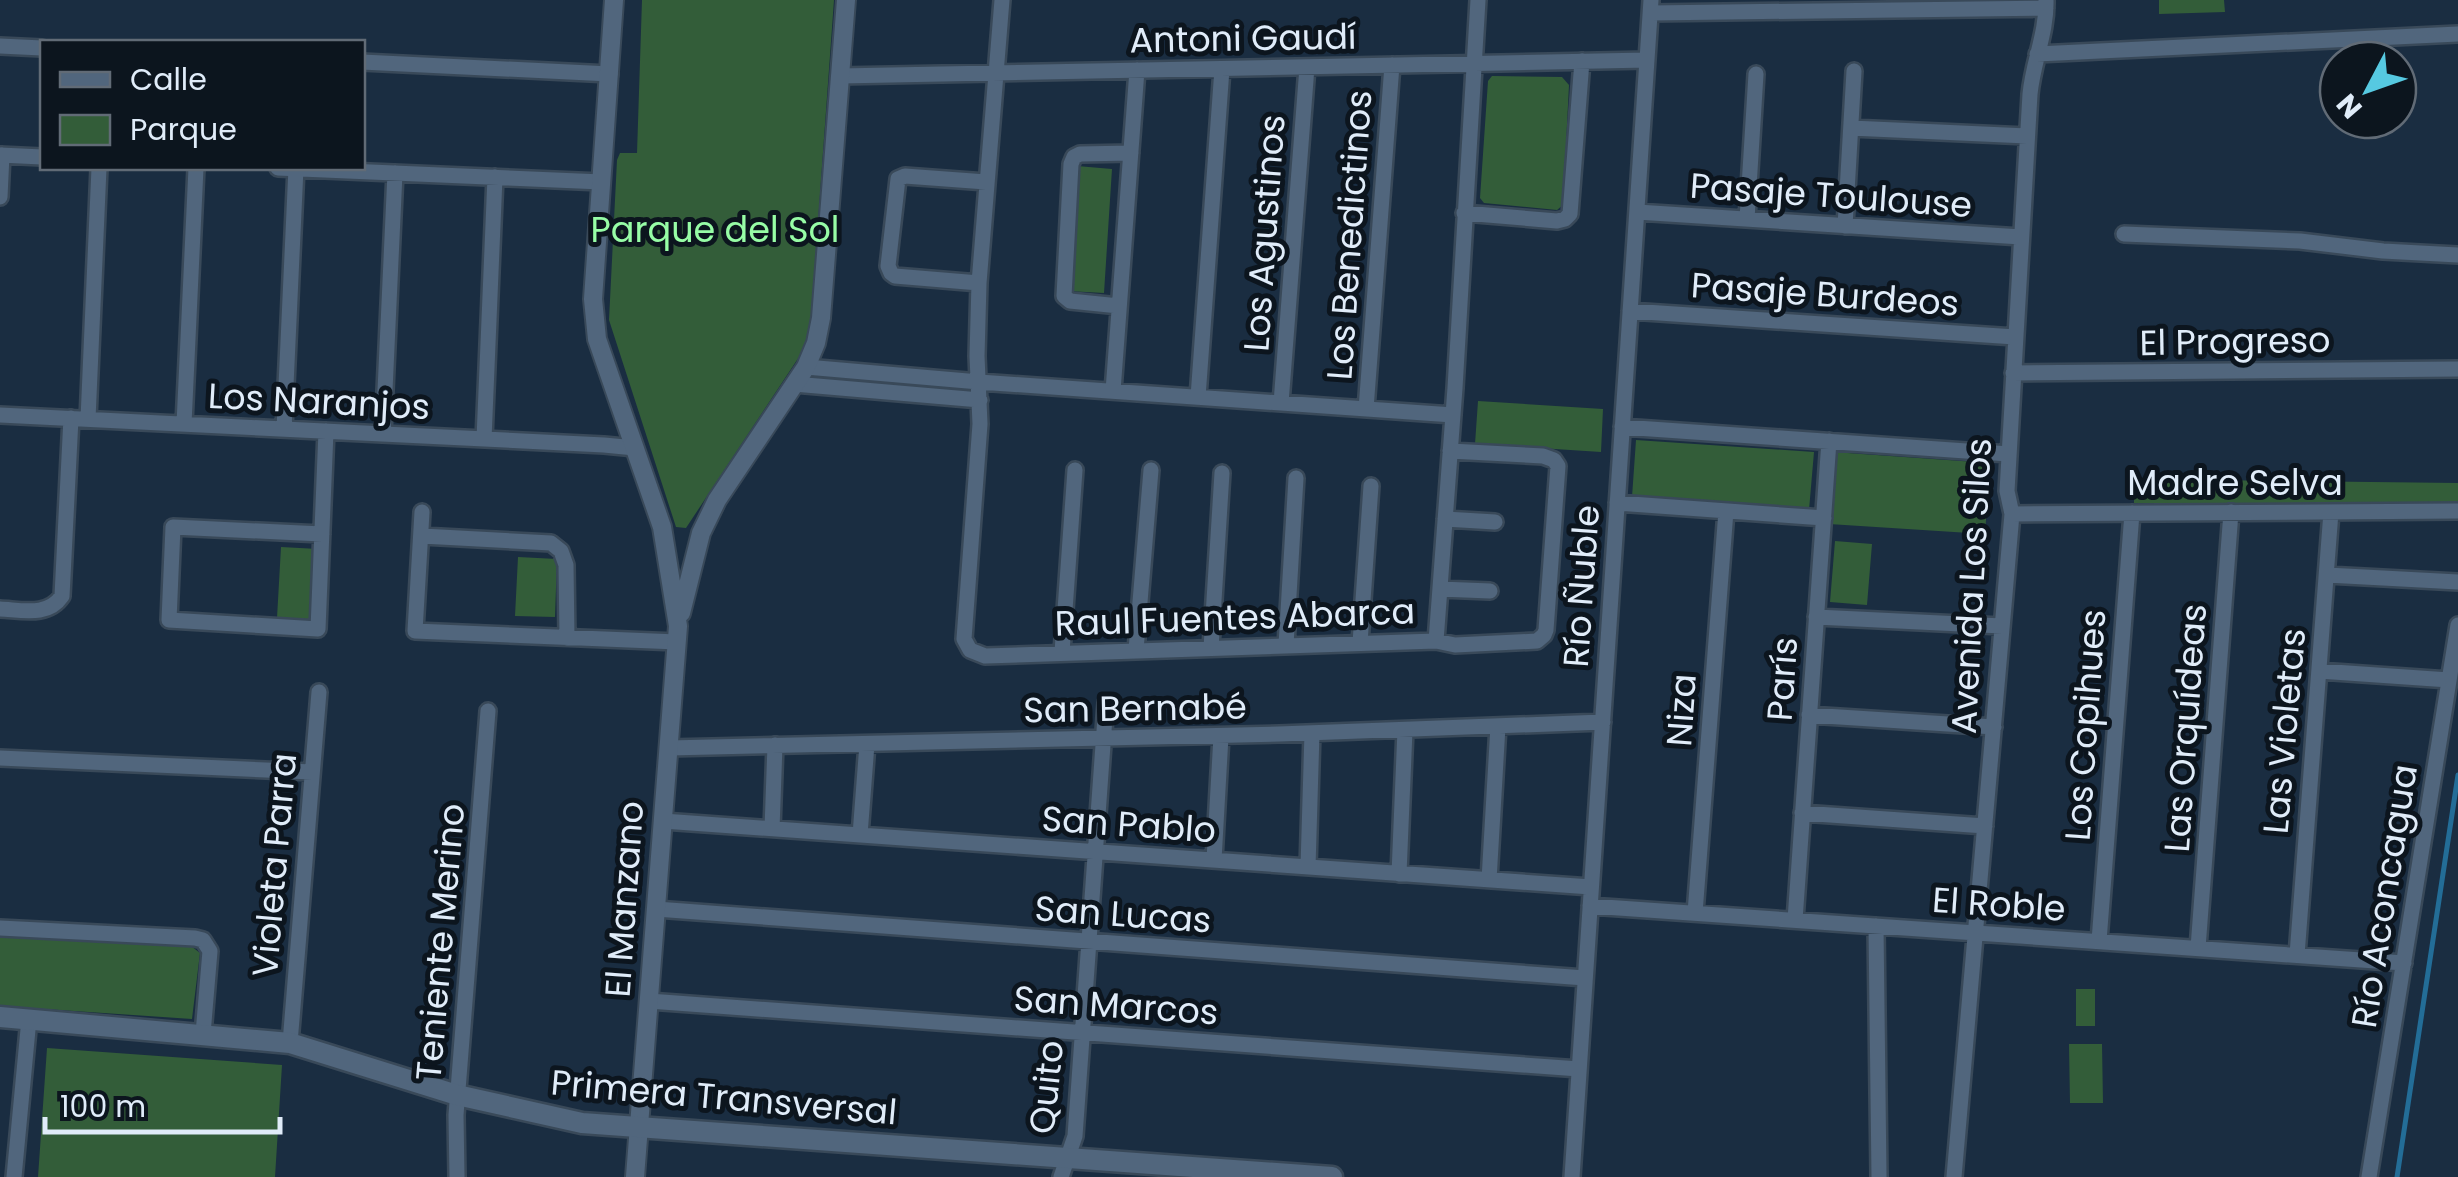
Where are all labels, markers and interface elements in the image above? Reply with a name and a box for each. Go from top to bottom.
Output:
street label: Antoni Gaudí [1129,12,1357,64]
legend [40,40,365,170]
north arrow [2318,40,2418,140]
text: Calle [130,58,207,101]
text: N [2328,85,2371,127]
street label: Los Benedictinos [1314,88,1384,382]
text: Parque [130,108,237,151]
street label: Los Agustinos [1231,113,1297,353]
street label: Pasaje Toulouse [1688,161,1974,229]
park label: Parque del Sol [591,205,839,254]
street label: Pasaje Burdeos [1689,260,1961,328]
street label: El Progreso [2139,315,2331,367]
street label: Los Naranjos [207,371,431,431]
street label: Avenida Los Silos [1939,437,2003,735]
street label: Madre Selva [2127,458,2343,507]
street label: Río Ñuble [1551,503,1611,669]
street label: Raul Fuentes Abarca [1054,586,1416,648]
street label: Las Orquídeas [2152,602,2218,854]
street label: Los Copihues [2052,608,2118,842]
street label: Las Violetas [2251,626,2317,836]
street label: París [1755,635,1809,723]
street label: Niza [1654,672,1708,748]
street label: San Bernabé [1023,682,1247,734]
street label: Violeta Parra [240,751,308,979]
street label: Río Aconcagua [2339,761,2429,1031]
street label: San Pablo [1040,793,1218,855]
street label: El Manzano [593,799,655,999]
street label: Teniente Merino [403,801,477,1083]
street label: El Roble [1931,875,2067,933]
street label: San Lucas [1033,883,1213,945]
street label: San Marcos [1012,973,1220,1037]
street label: Quito [1017,1038,1075,1136]
street label: Primera Transversal [549,1057,899,1137]
scale bar [45,1072,280,1134]
text: 100 m [60,1085,146,1128]

